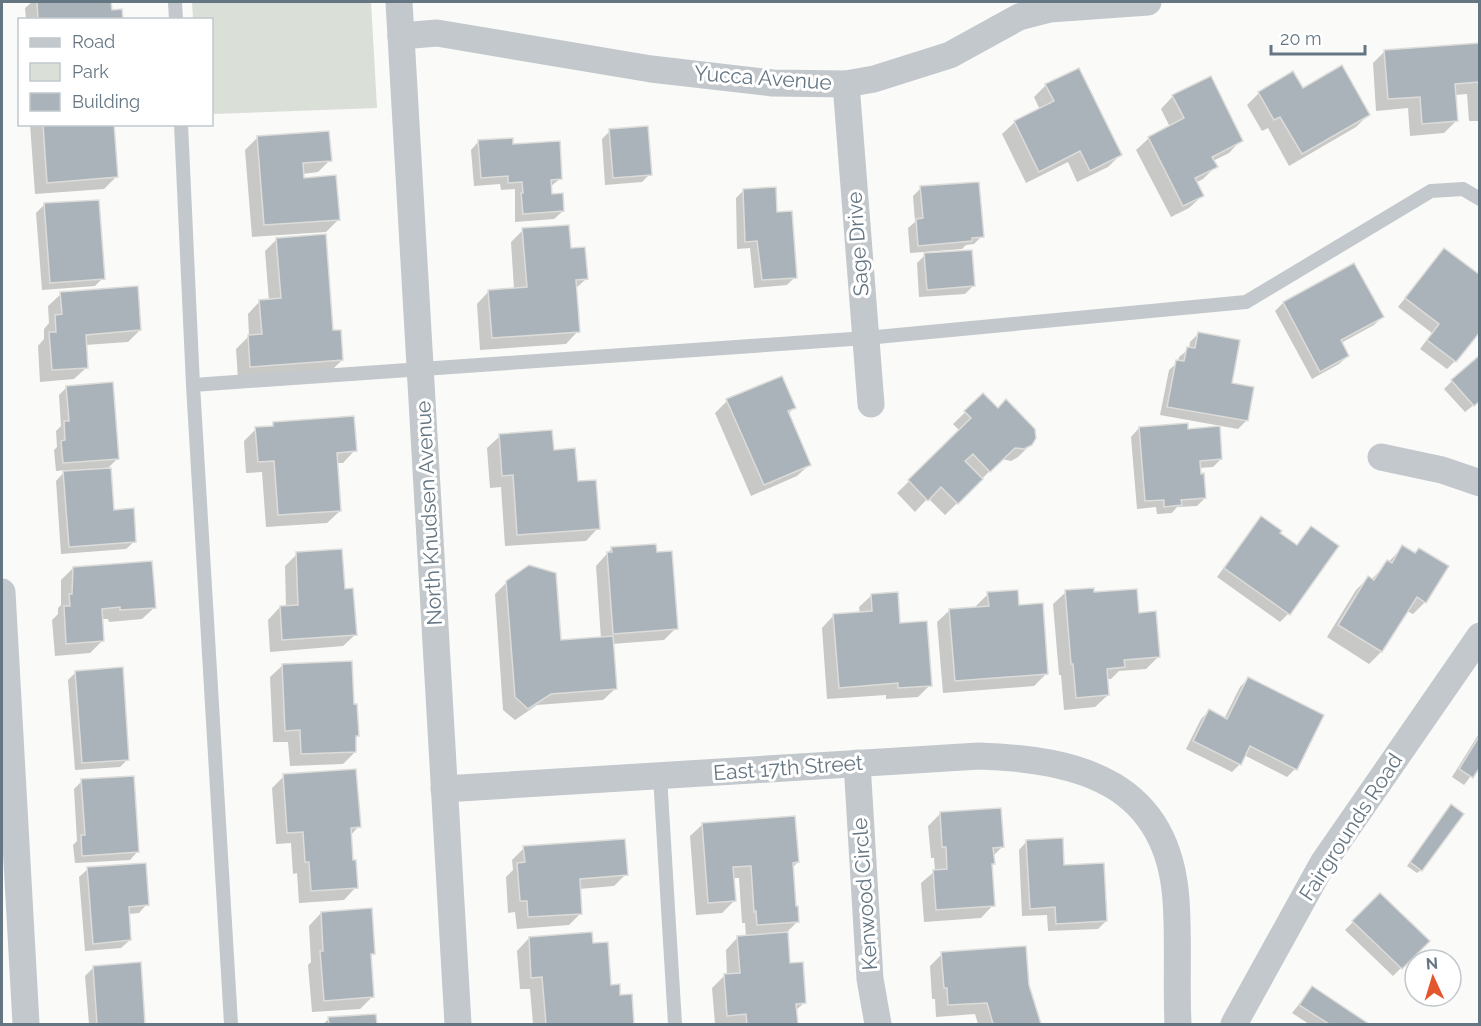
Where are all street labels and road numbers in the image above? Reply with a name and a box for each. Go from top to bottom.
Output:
street label: Yucca Avenue [693,60,833,95]
street label: Sage Drive [841,191,874,297]
street label: North Knudsen Avenue [410,400,447,626]
street label: Fairgrounds Road [1294,749,1407,905]
street label: East 17th Street [712,750,863,785]
street label: Kenwood Circle [847,817,882,971]

